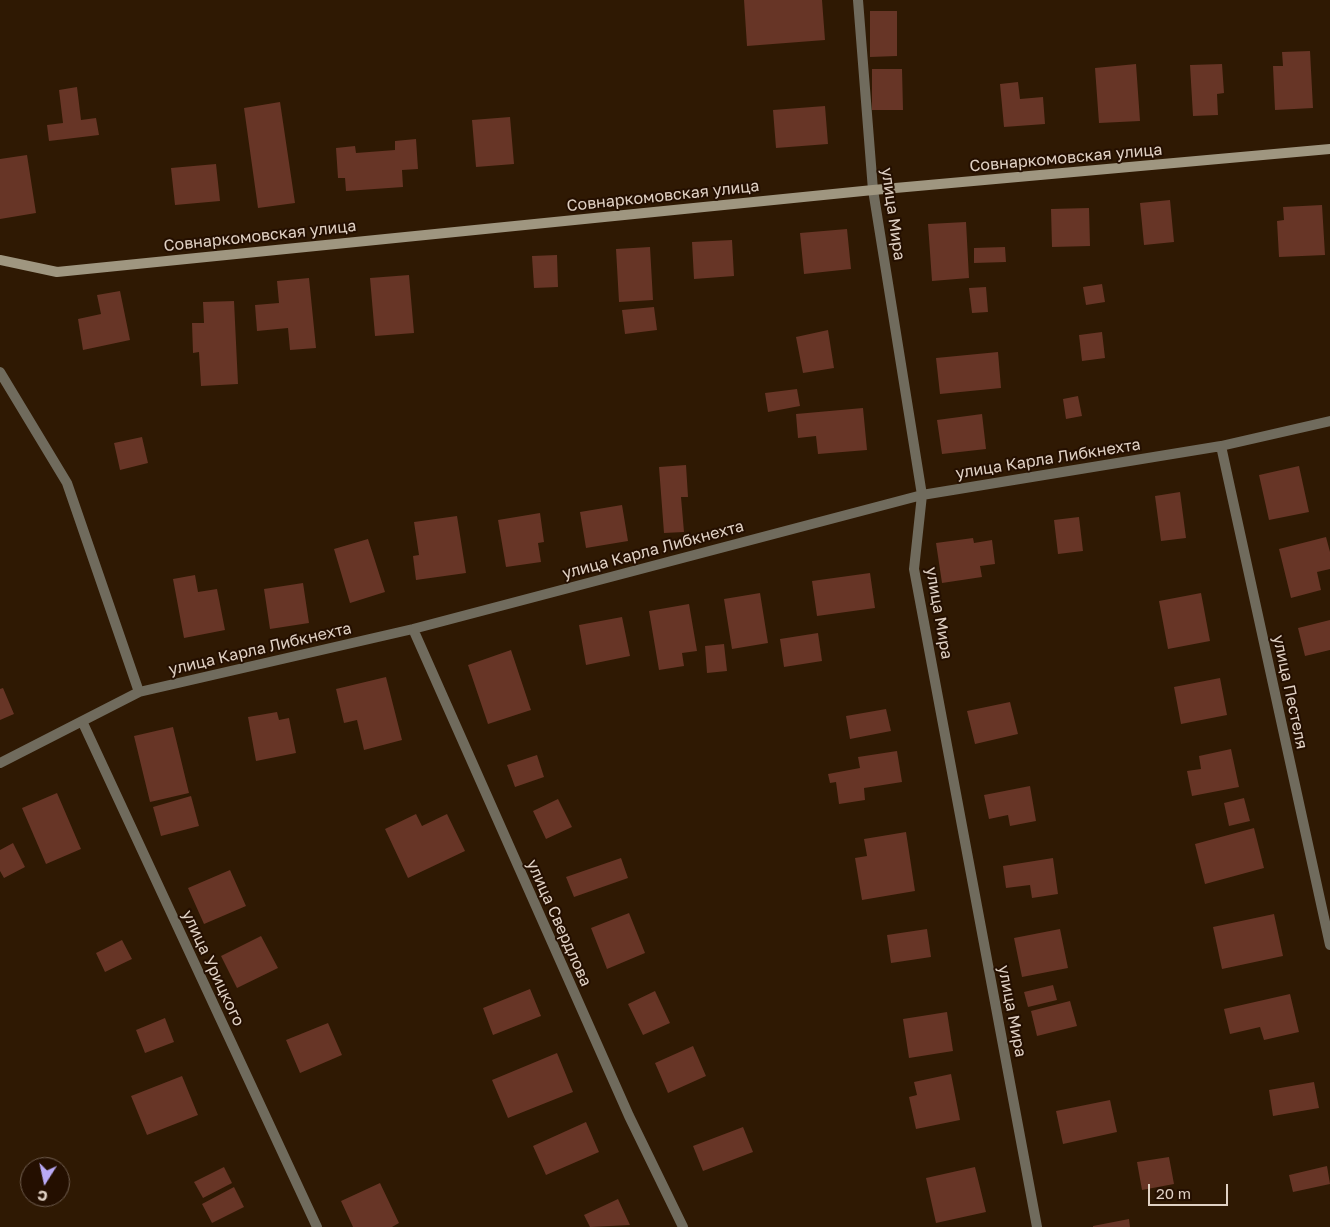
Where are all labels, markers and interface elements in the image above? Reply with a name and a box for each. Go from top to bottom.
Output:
street label: Совнаркомовская улица [969,140,1163,176]
street label: улица Мира [877,166,909,262]
street label: Совнаркомовская улица [566,176,760,216]
street label: Совнаркомовская улица [163,216,357,256]
street label: улица Карла Либкнехта [954,435,1142,483]
street label: улица Карла Либкнехта [560,517,746,583]
street label: улица Мира [921,565,957,661]
street label: улица Карла Либкнехта [167,619,353,679]
street label: улица Пестеля [1269,633,1311,751]
street label: улица Свердлова [522,857,596,989]
street label: улица Урицкого [178,907,248,1029]
street label: улица Мира [994,963,1030,1059]
north arrow [20,1157,70,1207]
scale bar [1150,1174,1230,1206]
text: 20 m [1156,1184,1191,1202]
text: С [36,1187,49,1206]

